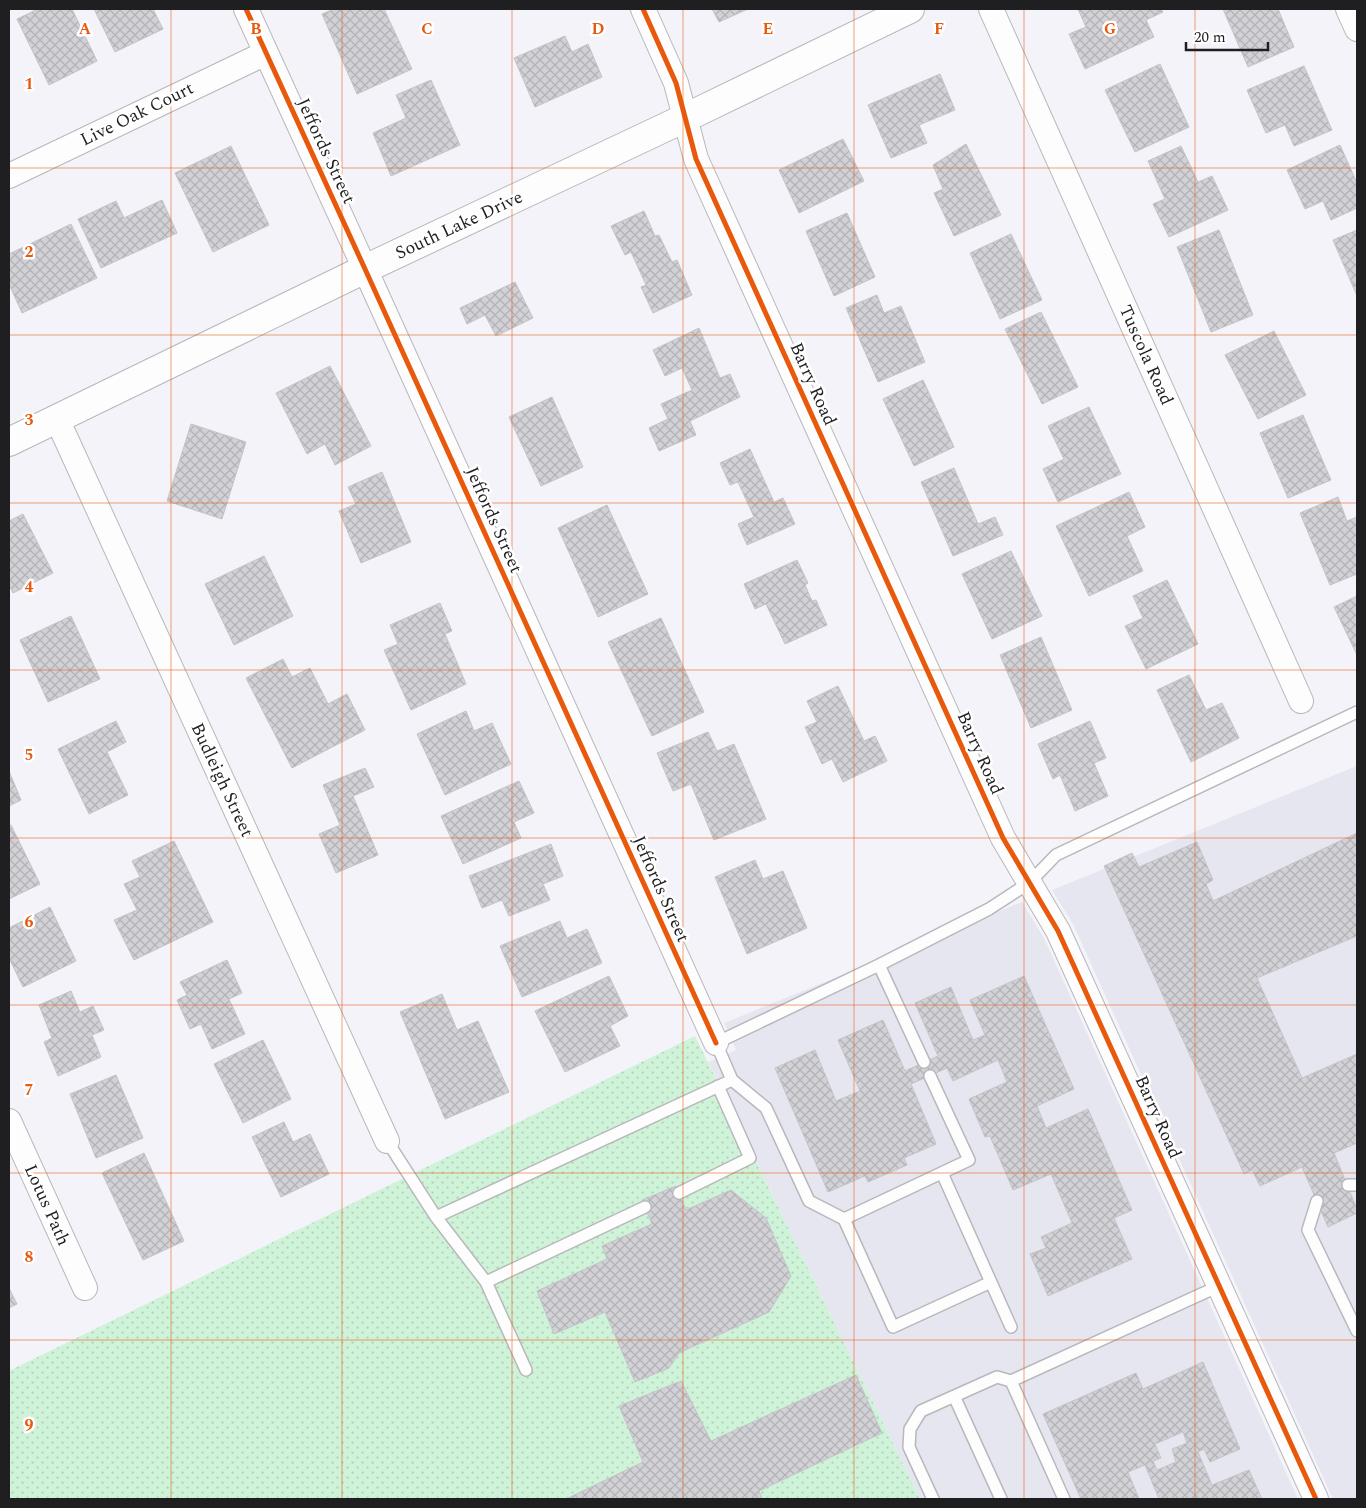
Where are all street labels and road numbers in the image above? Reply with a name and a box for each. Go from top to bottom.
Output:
street label: Live Oak Court [76,75,198,153]
street label: Jeffords Street [290,94,362,208]
street label: South Lake Drive [391,184,527,266]
street label: Tuscola Road [1112,300,1180,410]
street label: Barry Road [783,338,843,430]
street label: Jeffords Street [458,462,530,578]
street label: Barry Road [950,707,1010,799]
street label: Budleigh Street [184,718,260,842]
street label: Jeffords Street [625,831,697,947]
street label: Barry Road [1128,1071,1188,1163]
street label: Lotus Path [17,1160,77,1250]

